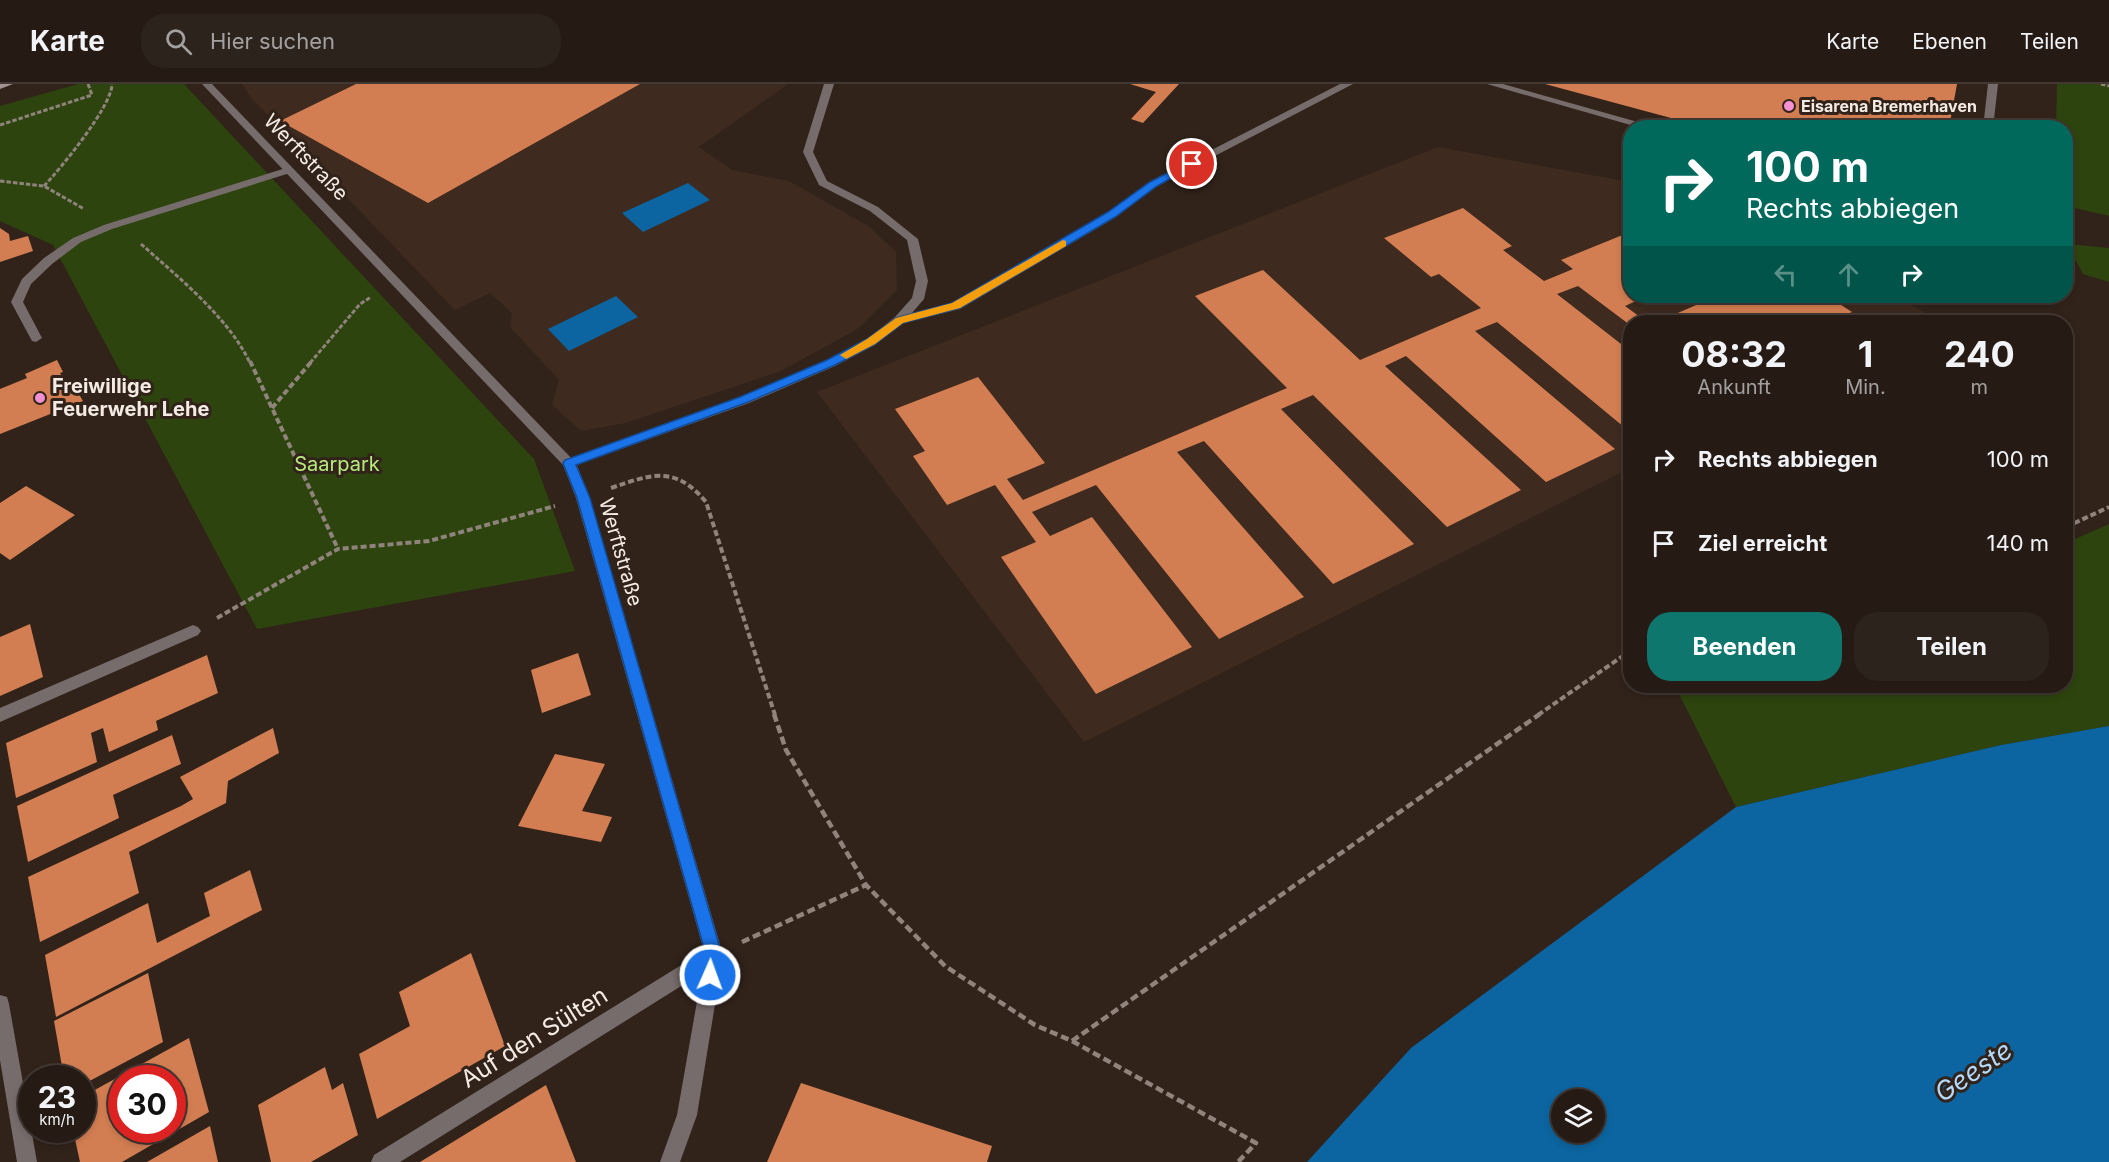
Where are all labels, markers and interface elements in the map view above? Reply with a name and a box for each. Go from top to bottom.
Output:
search box [141,14,561,68]
text: Karte [30,24,105,58]
icon: search [162,25,195,58]
text: Hier suchen [210,28,335,54]
text: Karte [1826,29,1879,54]
text: Ebenen [1912,29,1987,54]
text: Teilen [2020,29,2079,54]
place label: Eisarena Bremerhaven [1801,96,1977,116]
marker: Eisarena Bremerhaven [1782,99,1796,113]
street label: Werftstraße [259,109,353,205]
pin [1166,138,1217,189]
text: 100 m [1746,141,1869,192]
icon: right [1647,144,1725,222]
icon: arrive [1175,147,1208,180]
text: Rechts abbiegen [1746,192,1959,225]
icon: left [1769,258,1802,291]
icon: ahead [1832,258,1865,291]
icon: right [1895,258,1928,291]
text: 08:32 [1681,332,1787,376]
text: 1 [1858,332,1873,376]
text: 240 [1944,332,2015,376]
place label: Freiwillige Feuerwehr Lehe [52,374,209,421]
text: Ankunft [1697,375,1771,399]
text: Min. [1845,375,1886,399]
text: m [1971,375,1988,399]
marker: Freiwillige Feuerwehr Lehe [33,391,47,405]
icon: right [1647,443,1680,476]
text: Rechts abbiegen [1698,446,1878,472]
text: 100 m [1987,446,2049,472]
park label: Saarpark [294,452,380,476]
street label: Werftstraße [594,495,648,609]
icon: arrive [1647,527,1680,560]
text: Ziel erreicht [1698,530,1827,556]
text: 140 m [1987,530,2049,556]
button: Beenden [1647,612,1842,681]
button: Teilen [1854,612,2049,681]
position arrow [678,943,742,1007]
street label: Auf den Sülten [455,980,613,1094]
water label: Geeste [1929,1034,2017,1108]
speed limit sign: 30 [108,1065,186,1143]
text: 23 [38,1079,76,1115]
map controls [1551,1089,1605,1143]
button: layers [1551,1089,1605,1143]
text: km/h [39,1110,75,1129]

